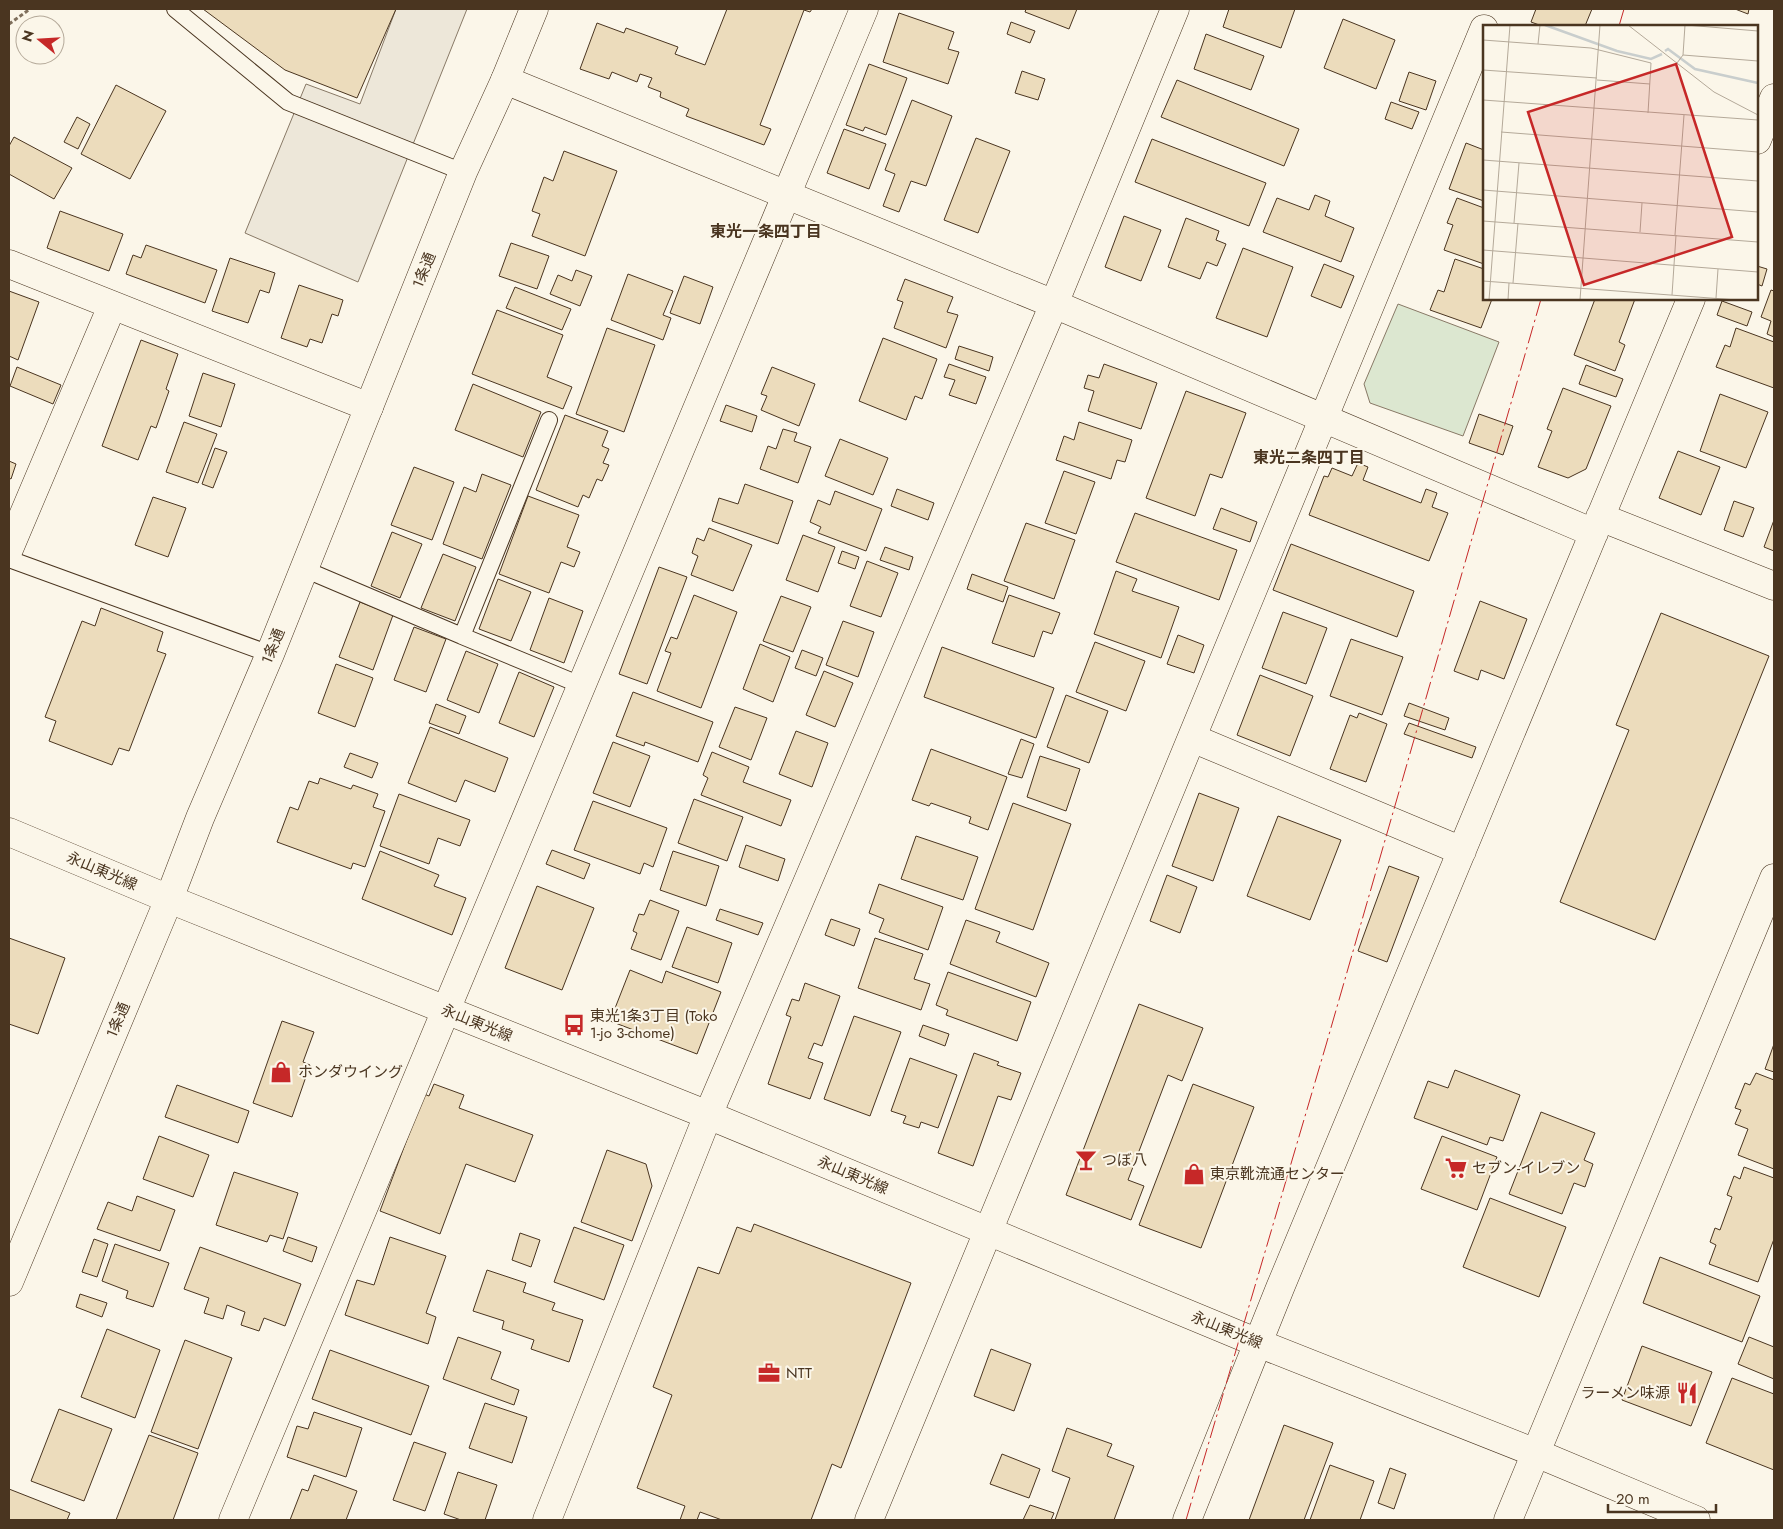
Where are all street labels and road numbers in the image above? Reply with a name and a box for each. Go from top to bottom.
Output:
street label: 1条通 [407,249,441,291]
street label: 1条通 [256,625,290,667]
street label: 永山東光線 [63,846,141,896]
street label: 1条通 [101,999,135,1041]
street label: 永山東光線 [438,999,516,1047]
street label: 永山東光線 [814,1150,892,1200]
street label: 永山東光線 [1188,1306,1266,1354]

